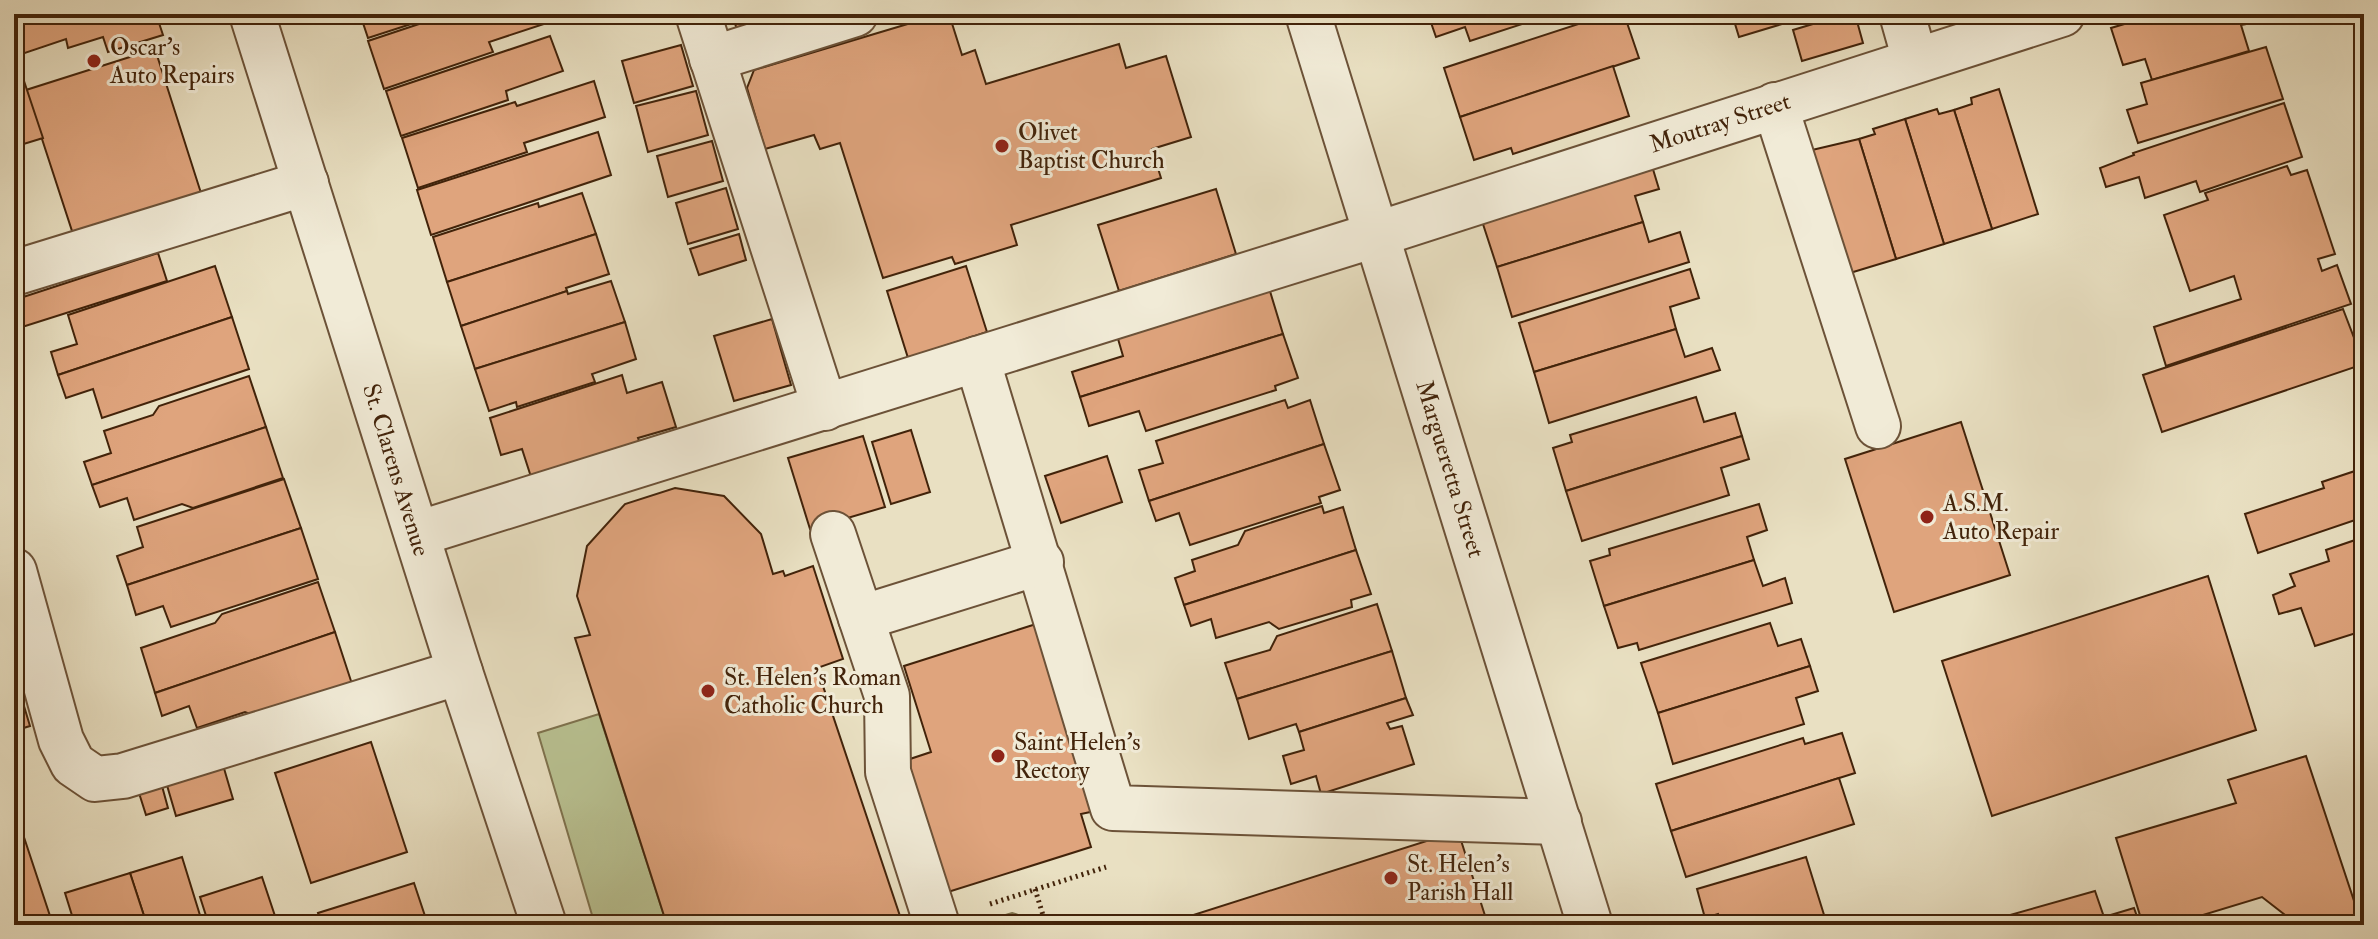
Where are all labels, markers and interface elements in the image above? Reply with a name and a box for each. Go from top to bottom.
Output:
place label: Oscar's Auto Repairs [109,32,234,91]
marker: Oscar's Auto Repairs [85,52,103,70]
street label: Moutray Street [1646,86,1795,160]
place label: Olivet Baptist Church [1018,117,1165,176]
marker: Olivet Baptist Church [993,137,1011,155]
street label: Margueretta Street [1408,377,1492,561]
street label: St. Clarens Avenue [355,380,437,560]
place label: A.S.M. Auto Repair [1942,488,2059,547]
marker: A.S.M. Auto Repair [1918,508,1936,526]
place label: St. Helen's Roman Catholic Church [724,662,901,721]
marker: St. Helen's Roman Catholic Church [699,682,717,700]
place label: Saint Helen's Rectory [1014,727,1141,786]
marker: Saint Helen's Rectory [989,747,1007,765]
place label: St. Helen's Parish Hall [1407,849,1513,908]
marker: St. Helen's Parish Hall [1382,869,1400,887]

